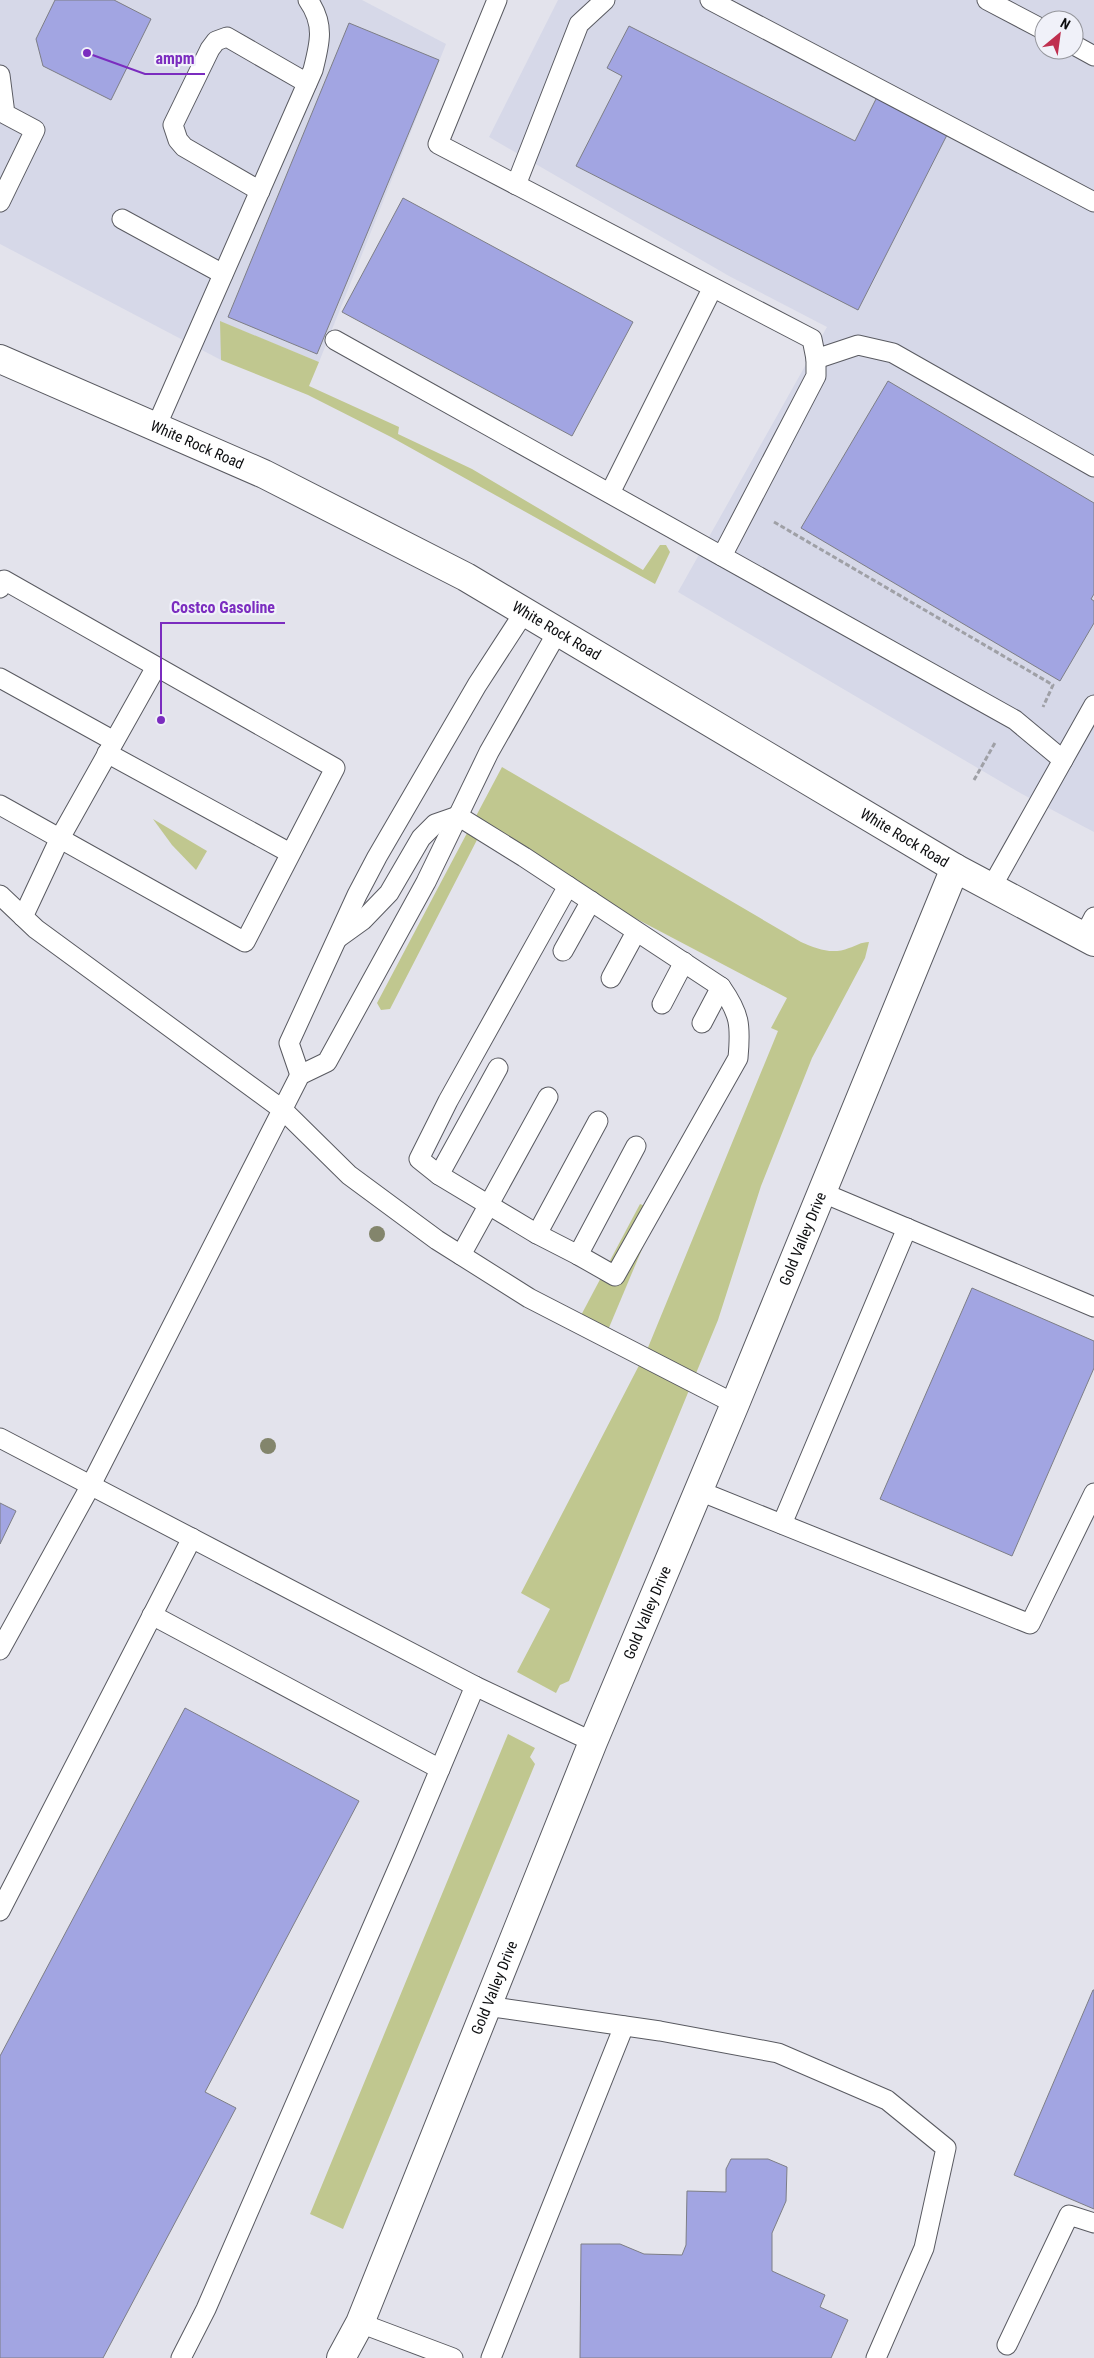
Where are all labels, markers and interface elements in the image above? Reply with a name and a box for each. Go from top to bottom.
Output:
north arrow [1034,10,1084,60]
text: N [1058,15,1073,33]
callout: ampm [145,43,205,74]
text: ampm [155,49,195,68]
street label: White Rock Road [148,417,246,473]
callout: Costco Gasoline [161,592,285,623]
text: Costco Gasoline [171,598,275,617]
street label: White Rock Road [509,598,604,664]
street label: White Rock Road [857,805,952,871]
street label: Gold Valley Drive [776,1189,830,1288]
street label: Gold Valley Drive [620,1563,675,1662]
street label: Gold Valley Drive [468,1938,521,2037]

